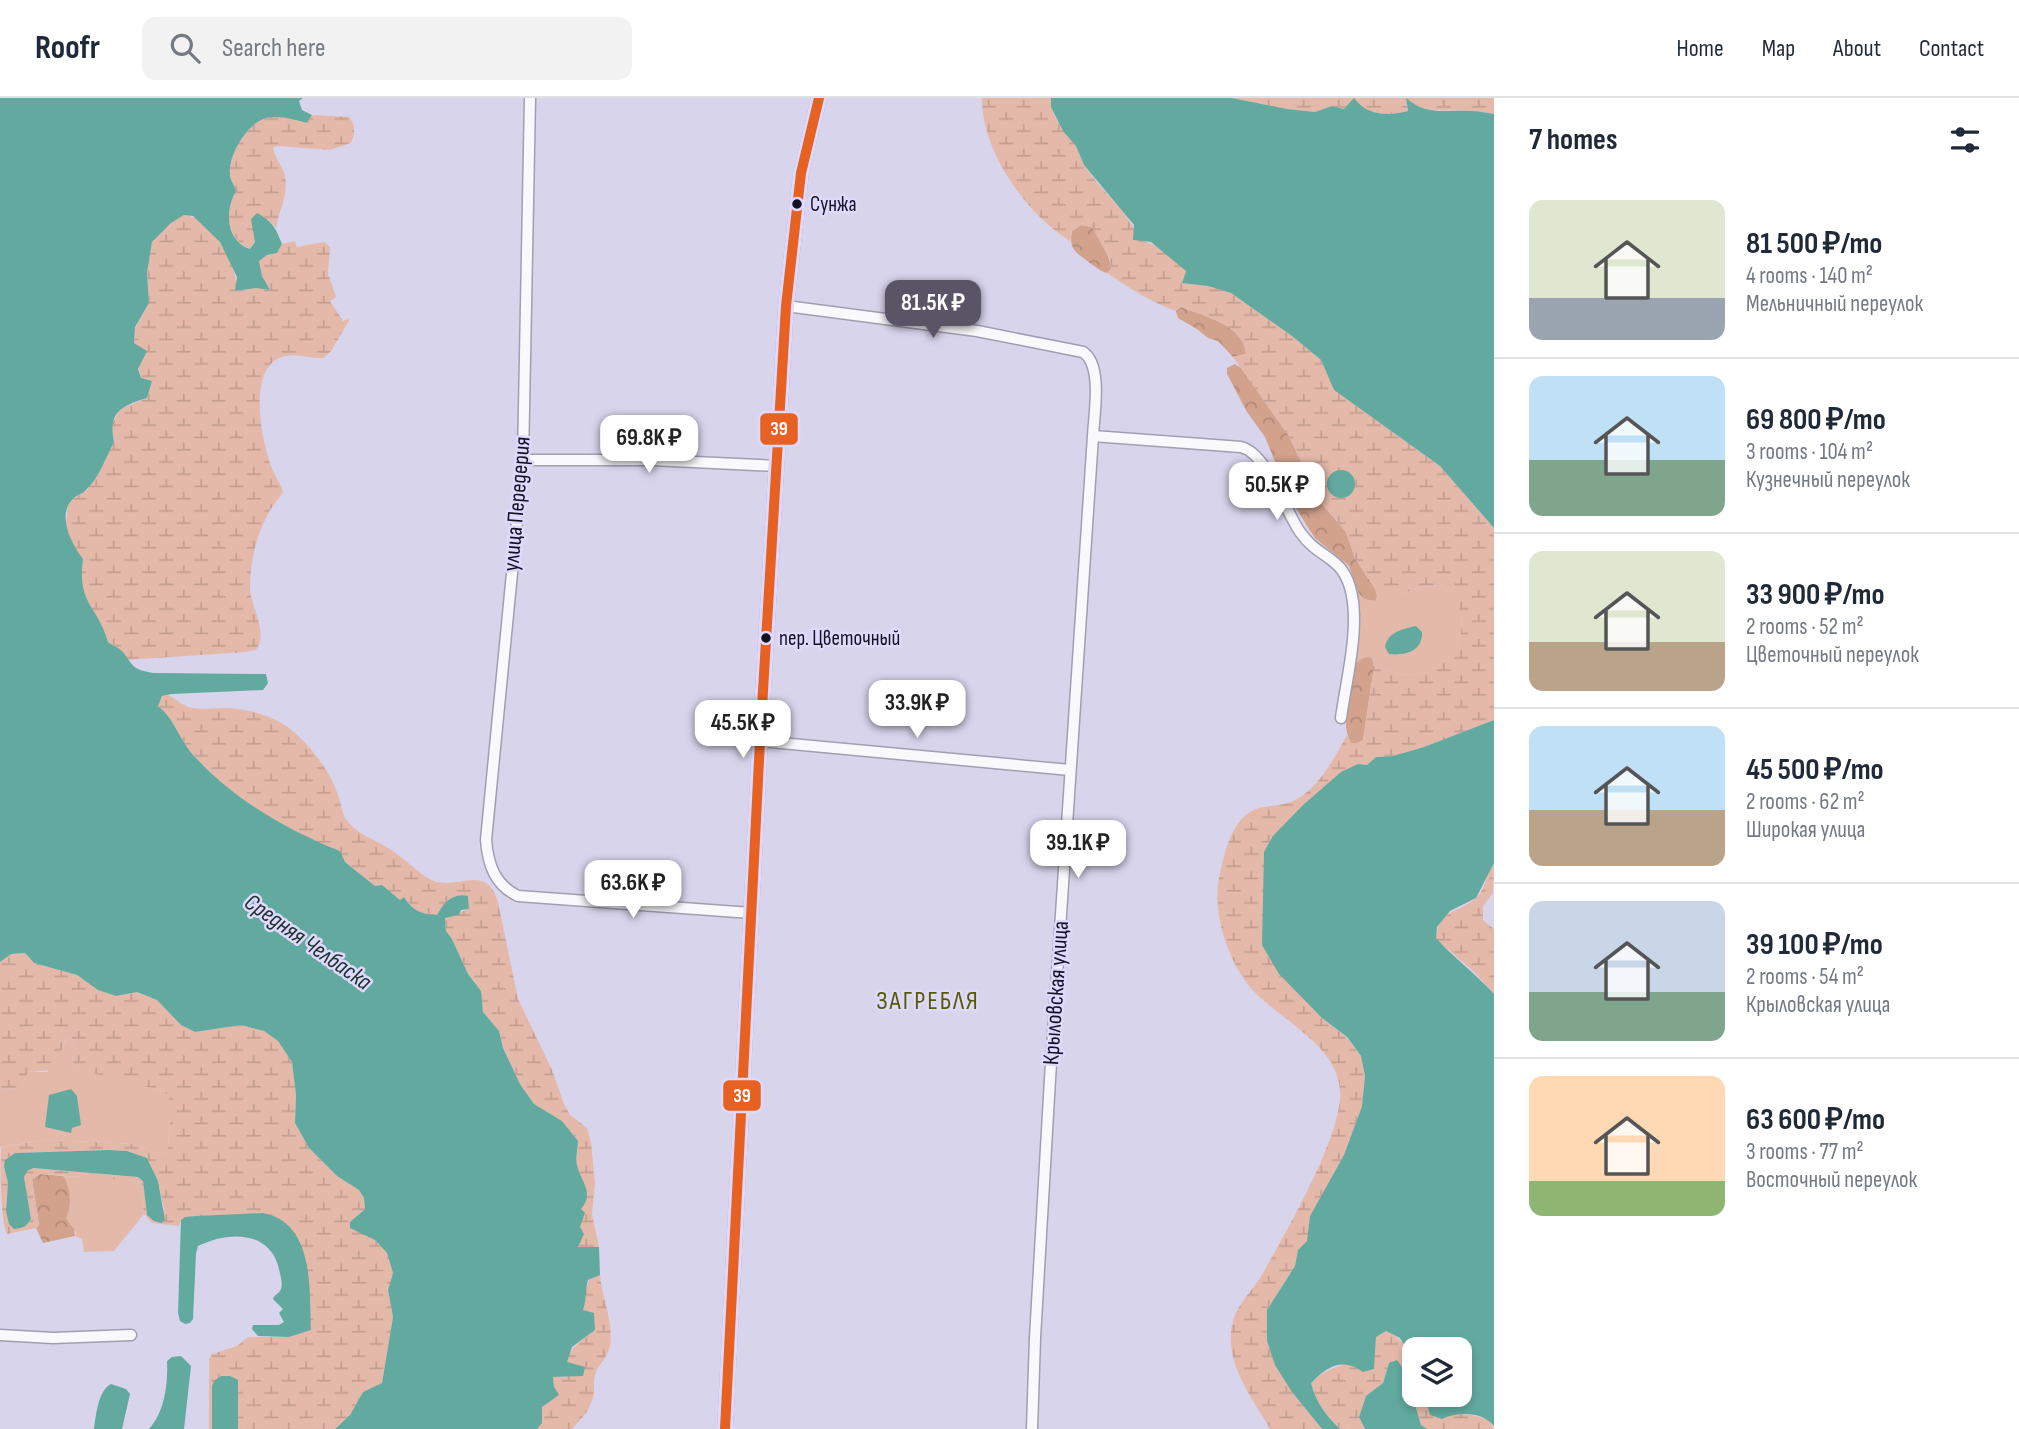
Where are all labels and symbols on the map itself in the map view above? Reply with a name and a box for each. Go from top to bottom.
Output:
place label: Сунжа [810,192,856,217]
marker: Сунжа [790,197,804,211]
pin: 81.5K ₽ [868,280,998,340]
line badge: 39 [759,412,799,446]
pin: 69.8K ₽ [584,416,714,475]
text: 39 [770,418,788,441]
street label: улица Передерия [497,435,537,573]
pin: 50.5K ₽ [1212,462,1342,522]
place label: пер. Цветочный [779,626,900,651]
marker: пер. Цветочный [759,631,773,645]
pin: 33.9K ₽ [852,680,982,740]
pin: 45.5K ₽ [678,700,808,760]
pin: 39.1K ₽ [1013,820,1143,880]
pin: 63.6K ₽ [568,860,698,920]
water label: Средняя Челбаска [239,887,377,997]
street label: Крыловская улица [1037,920,1075,1066]
district label: ЗАГРЕБЛЯ [876,986,980,1017]
line badge: 39 [722,1079,762,1112]
text: 39 [733,1085,751,1108]

